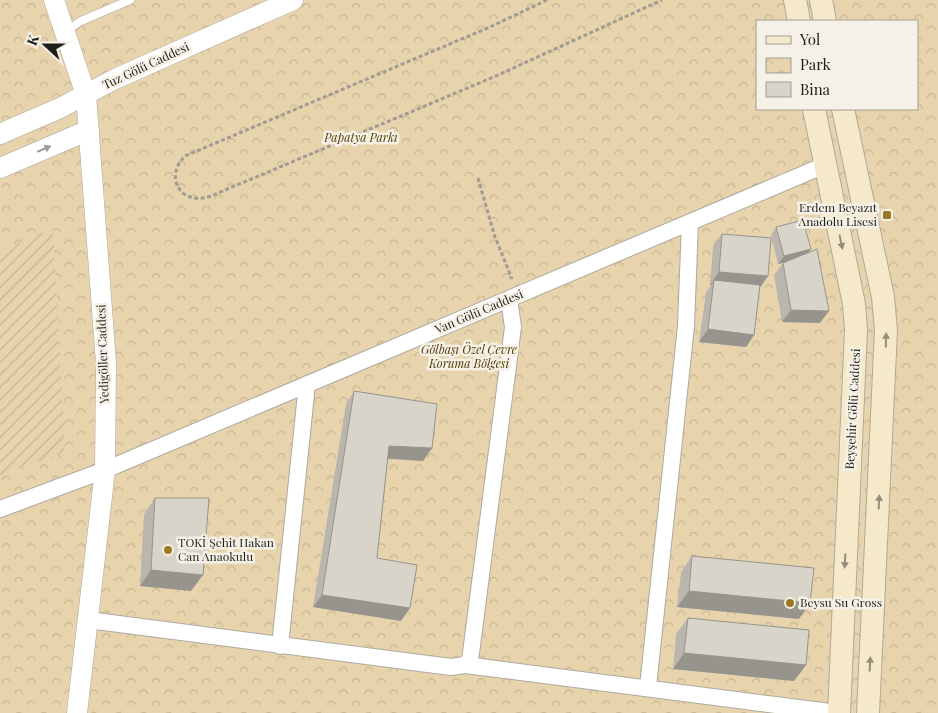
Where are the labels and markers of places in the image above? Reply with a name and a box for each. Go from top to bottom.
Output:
place label: Erdem Beyazıt Anadolu Lisesi [798,199,878,229]
marker: Erdem Beyazıt Anadolu Lisesi [881,209,893,221]
place label: TOKİ Şehit Hakan Can Anaokulu [178,534,274,564]
marker: TOKİ Şehit Hakan Can Anaokulu [162,544,174,556]
place label: Beysu Su Gross [800,594,882,610]
marker: Beysu Su Gross [784,597,796,609]

